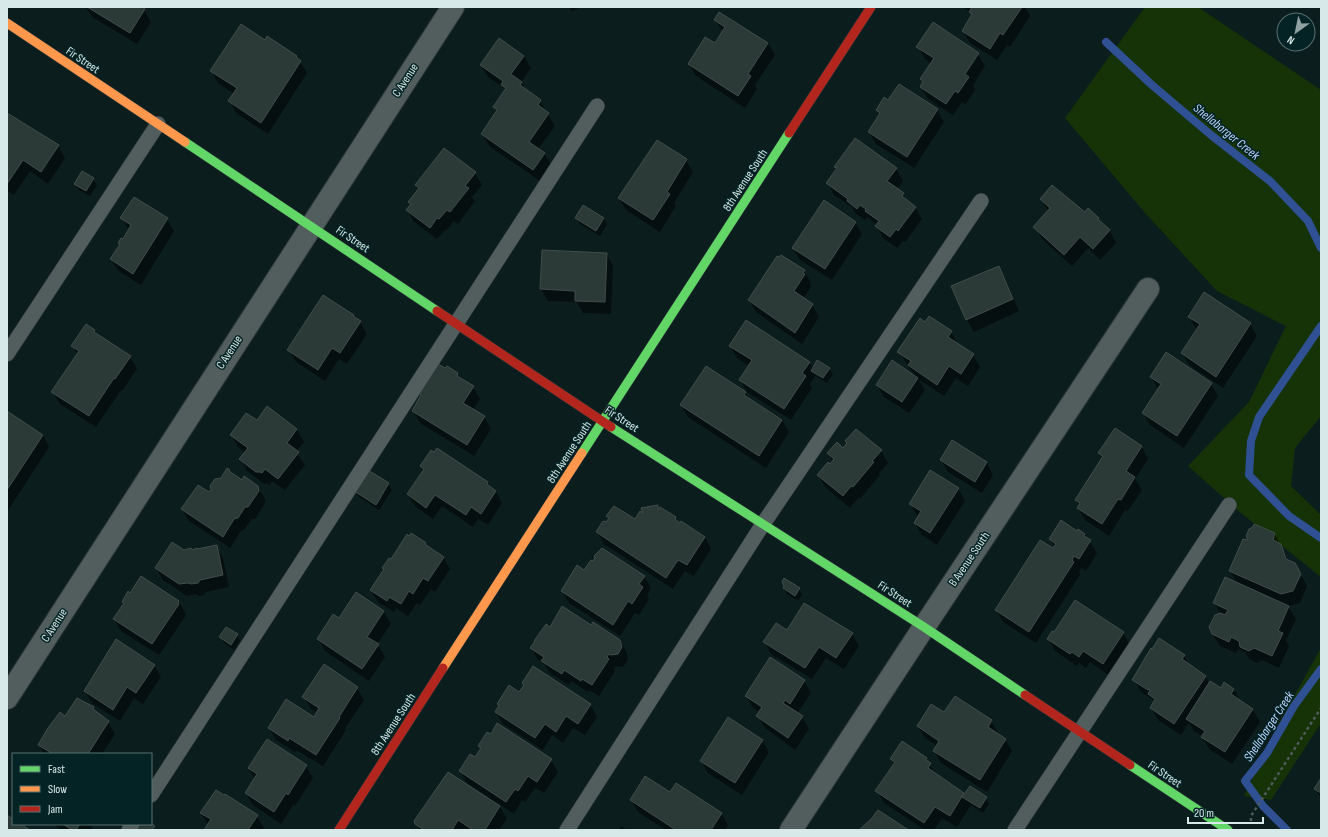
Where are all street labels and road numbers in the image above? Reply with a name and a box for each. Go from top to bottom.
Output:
street label: Fir Street [63,44,103,77]
street label: C Avenue [389,61,422,100]
street label: 8th Avenue South [720,146,771,214]
street label: Fir Street [333,223,373,256]
street label: C Avenue [213,333,246,372]
street label: Fir Street [602,403,642,436]
street label: 8th Avenue South [544,418,595,486]
street label: B Avenue South [946,529,993,589]
street label: Fir Street [875,578,915,611]
street label: C Avenue [38,606,71,645]
street label: 8th Avenue South [368,690,419,758]
street label: Fir Street [1145,758,1185,791]

